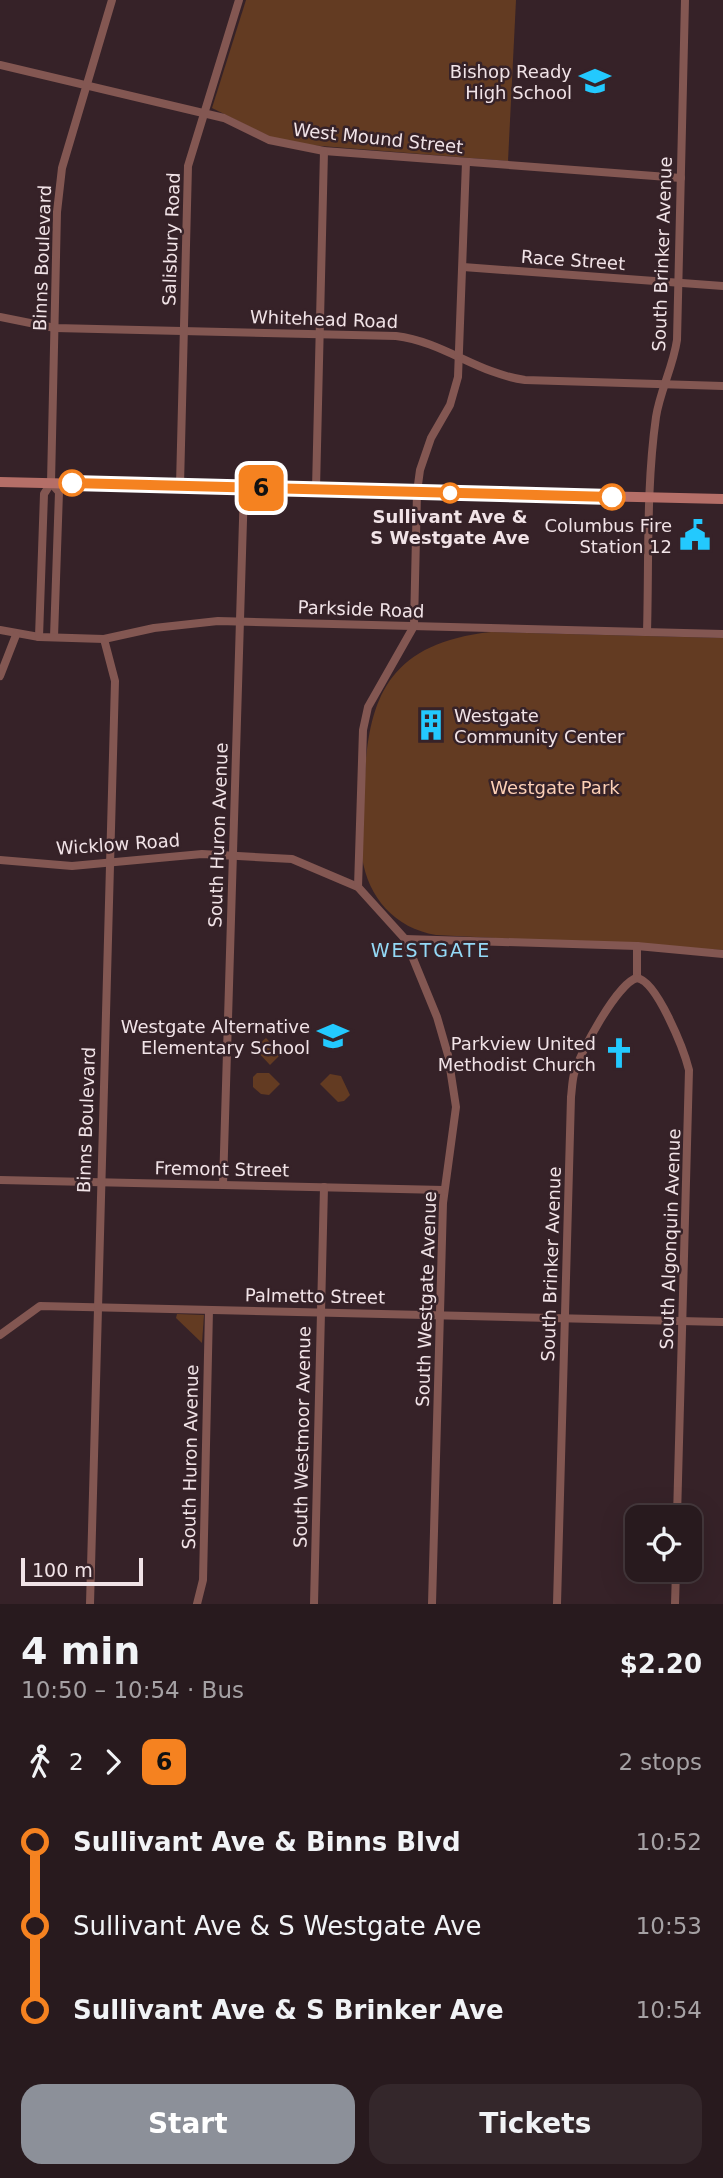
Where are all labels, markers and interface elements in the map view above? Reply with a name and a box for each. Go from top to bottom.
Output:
place label: Bishop Ready High School [450,61,572,103]
school or university icon: Bishop Ready High School [578,64,612,98]
street label: West Mound Street [292,119,464,157]
street label: South Brinker Avenue [648,156,676,352]
street label: Salisbury Road [158,172,184,306]
street label: Binns Boulevard [29,185,55,331]
street label: Race Street [520,246,626,274]
street label: Whitehead Road [250,306,398,332]
line badge: 6 [238,465,284,511]
unlabelled marker [59,470,85,496]
text: 6 [253,474,269,502]
marker: Sullivant Ave & S Westgate Ave [440,483,460,503]
unlabelled marker [599,484,625,510]
place label: Sullivant Ave & S Westgate Ave [370,506,530,548]
place label: Columbus Fire Station 12 [544,515,672,557]
public building icon: Columbus Fire Station 12 [678,518,712,552]
street label: Parkside Road [297,596,425,622]
place label: Westgate Community Center [454,705,625,747]
building icon: Westgate Community Center [414,708,448,742]
street label: South Huron Avenue [204,742,232,928]
park label: Westgate Park [490,777,620,798]
street label: Wicklow Road [55,829,181,859]
district label: WESTGATE [371,939,491,961]
place label: Westgate Alternative Elementary School [121,1016,310,1058]
school or university icon: Westgate Alternative Elementary School [316,1019,350,1053]
place label: Parkview United Methodist Church [438,1033,596,1075]
church icon: Parkview United Methodist Church [602,1036,636,1070]
street label: Binns Boulevard [73,1047,99,1193]
street label: South Algonquin Avenue [656,1128,684,1350]
street label: Fremont Street [155,1157,289,1181]
street label: South Brinker Avenue [537,1166,565,1362]
street label: South Westgate Avenue [412,1191,440,1407]
street label: Palmetto Street [245,1284,385,1308]
street label: South Westmoor Avenue [290,1326,314,1548]
street label: South Huron Avenue [178,1364,202,1550]
map controls [625,1505,702,1582]
button: locate [625,1505,702,1582]
scale bar [21,1555,144,1587]
text: 100 m [32,1559,93,1581]
text: 4 min [21,1629,140,1673]
text: $2.20 [620,1649,702,1679]
text: 10:50 – 10:54 · Bus [21,1677,244,1703]
icon: walk [21,1743,59,1781]
icon: forward [94,1743,132,1781]
text: 6 [156,1748,172,1776]
text: 2 [69,1749,84,1775]
text: 2 stops [618,1749,702,1775]
text: Sullivant Ave & Binns Blvd [73,1827,461,1857]
text: 10:52 [636,1829,702,1855]
text: Sullivant Ave & S Westgate Ave [73,1911,482,1941]
text: 10:53 [636,1913,702,1939]
text: Sullivant Ave & S Brinker Ave [73,1995,504,2025]
text: 10:54 [636,1997,702,2023]
button: Start [21,2084,355,2164]
button: Tickets [369,2084,702,2164]

